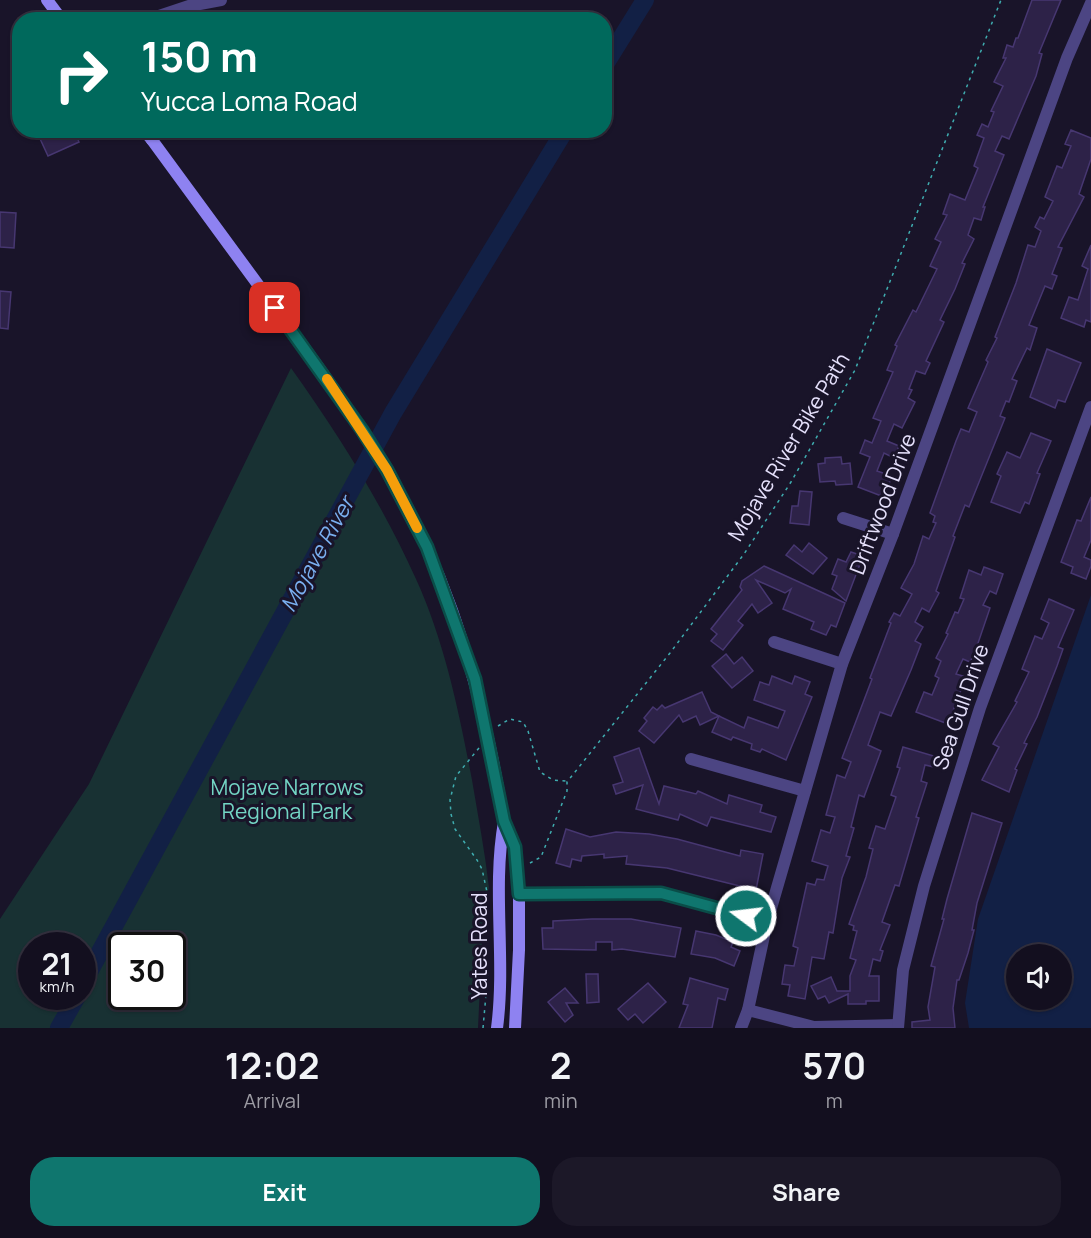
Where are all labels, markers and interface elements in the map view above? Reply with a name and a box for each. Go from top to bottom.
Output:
text: 150 m [141,27,258,85]
icon: right [42,36,120,114]
text: Yucca Loma Road [141,82,358,119]
pin [249,282,300,333]
icon: arrive [258,291,291,324]
street label: Mojave River Bike Path [721,347,855,546]
street label: Driftwood Drive [842,429,922,578]
water label: Mojave River [273,488,362,617]
street label: Sea Gull Drive [925,640,995,773]
park label: Mojave Narrows Regional Park [211,773,364,825]
position arrow [714,884,778,948]
street label: Yates Road [465,893,493,999]
speed limit sign: 30 [108,932,186,1010]
text: 21 [41,943,73,984]
map controls [1006,944,1072,1010]
button: sound [1006,944,1072,1010]
text: km/h [40,976,74,997]
text: 12:02 [225,1041,319,1090]
text: 2 [550,1041,572,1090]
text: 570 [802,1041,866,1090]
text: Arrival [243,1087,301,1114]
text: min [544,1087,578,1114]
text: m [826,1087,843,1114]
button: Exit [30,1157,540,1226]
button: Share [552,1157,1061,1226]

